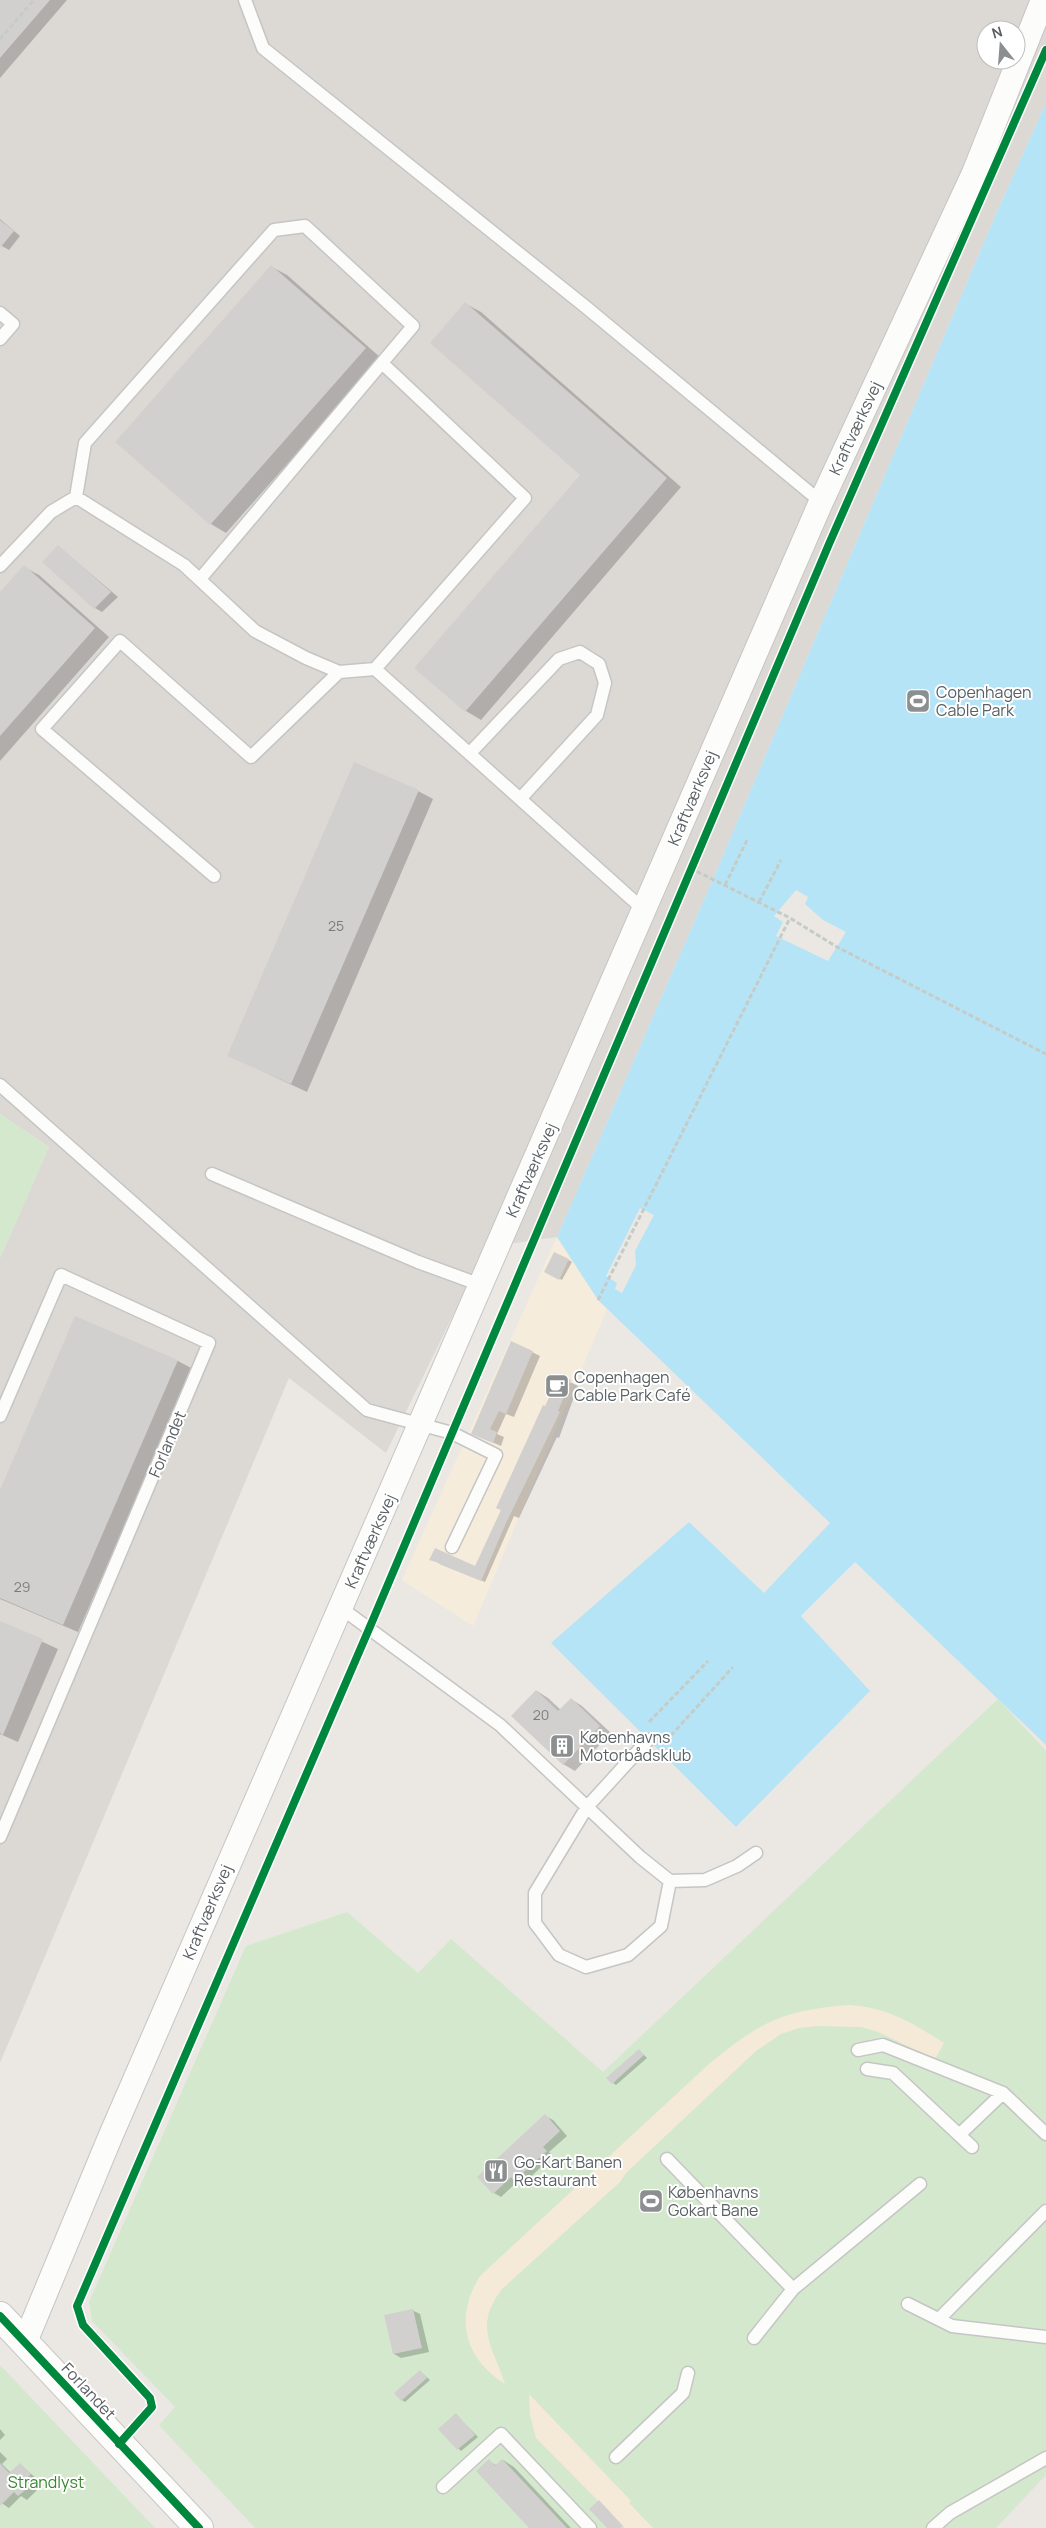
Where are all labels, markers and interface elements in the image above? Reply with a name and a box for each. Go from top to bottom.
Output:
north arrow [976,20,1026,70]
text: N [989,22,1005,43]
street label: Kraftværksvej [824,377,886,479]
place label: Copenhagen Cable Park [936,681,1031,721]
sports icon: Copenhagen Cable Park [905,688,931,714]
street label: Kraftværksvej [662,747,722,849]
house number: 25 [328,916,344,935]
street label: Kraftværksvej [500,1119,562,1221]
place label: Copenhagen Cable Park Café [574,1366,691,1406]
cafe icon: Copenhagen Cable Park Café [544,1373,570,1399]
street label: Forlandet [143,1407,191,1481]
street label: Kraftværksvej [339,1490,401,1592]
house number: 29 [14,1577,30,1596]
house number: 20 [533,1705,549,1724]
place label: Københavns Motorbådsklub [580,1726,691,1766]
building icon: Københavns Motorbådsklub [549,1733,575,1759]
street label: Kraftværksvej [177,1861,237,1963]
place label: Go-Kart Banen Restaurant [514,2151,622,2191]
restaurant icon: Go-Kart Banen Restaurant [483,2158,509,2184]
place label: Københavns Gokart Bane [668,2181,759,2221]
sports icon: Københavns Gokart Bane [638,2188,664,2214]
street label: Forlandet [57,2358,121,2424]
park label: Strandlyst [8,2471,84,2493]

